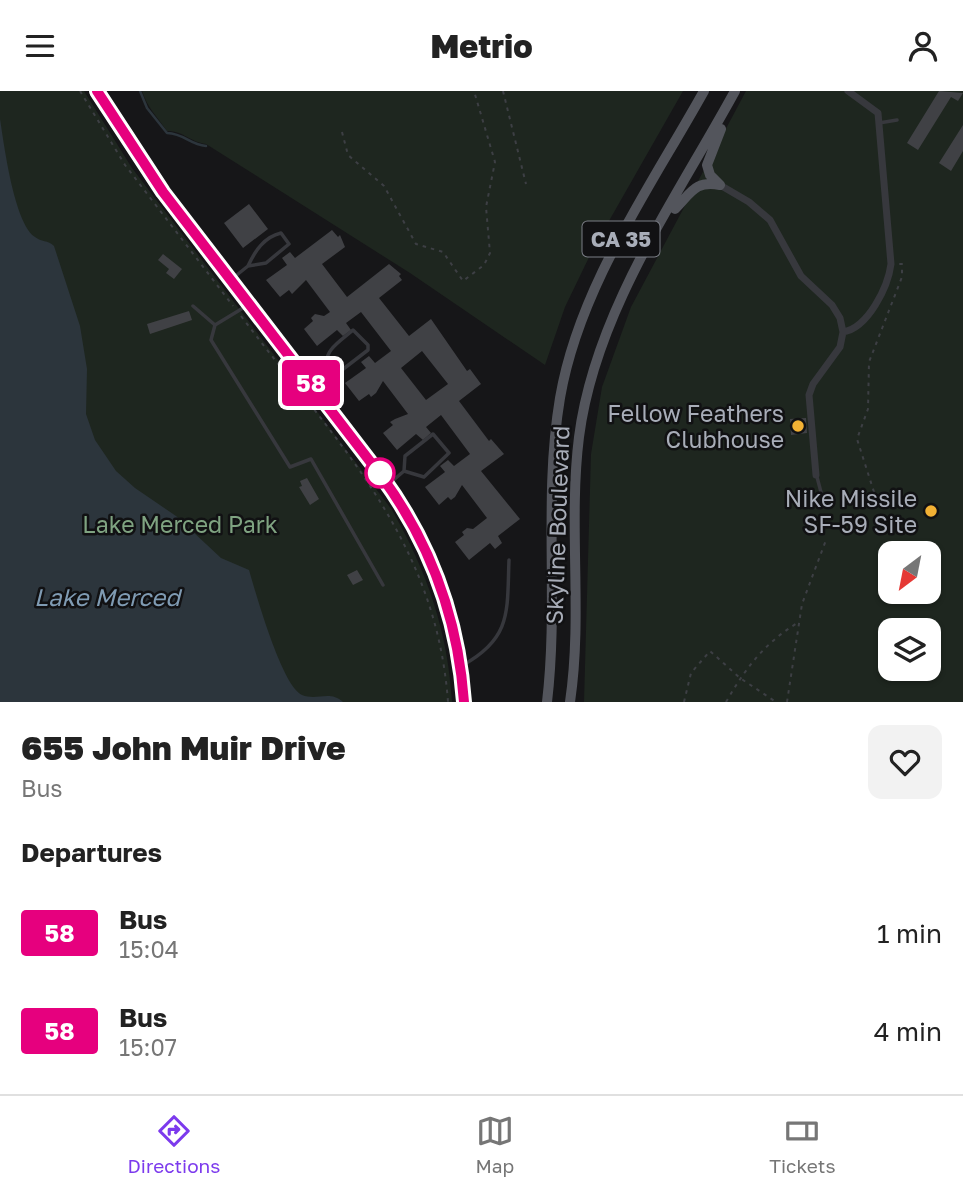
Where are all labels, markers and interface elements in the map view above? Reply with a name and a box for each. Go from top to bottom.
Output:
icon: menu [21,27,59,65]
text: Metrio [430,27,533,65]
icon: person [904,27,942,65]
road number: CA 35 [582,221,660,257]
line badge: 58 [280,360,342,406]
text: 58 [296,368,326,397]
place label: Fellow Feathers Clubhouse [607,399,784,453]
marker: Fellow Feathers Clubhouse [790,418,806,434]
street label: Skyline Boulevard [540,425,574,625]
unlabelled marker [365,458,395,488]
place label: Nike Missile SF-59 Site [785,484,917,538]
marker: Nike Missile SF-59 Site [923,503,939,519]
park label: Lake Merced Park [82,510,278,538]
north arrow [878,541,942,604]
map controls [878,541,941,681]
water label: Lake Merced [34,582,183,611]
button: layers [878,618,941,681]
button: heart [868,725,942,799]
text: 655 John Muir Drive [21,728,346,767]
text: Bus [21,774,63,802]
text: Departures [21,837,162,868]
text: Bus [119,904,167,935]
text: 58 [45,918,75,947]
text: 1 min [877,918,942,949]
text: 15:04 [119,935,179,963]
text: Bus [119,1002,167,1033]
text: 58 [45,1016,75,1045]
text: 4 min [874,1016,942,1047]
text: 15:07 [119,1033,177,1061]
tab: Directions [128,1112,220,1177]
tab: Map [475,1112,514,1177]
tab: Tickets [769,1112,835,1177]

